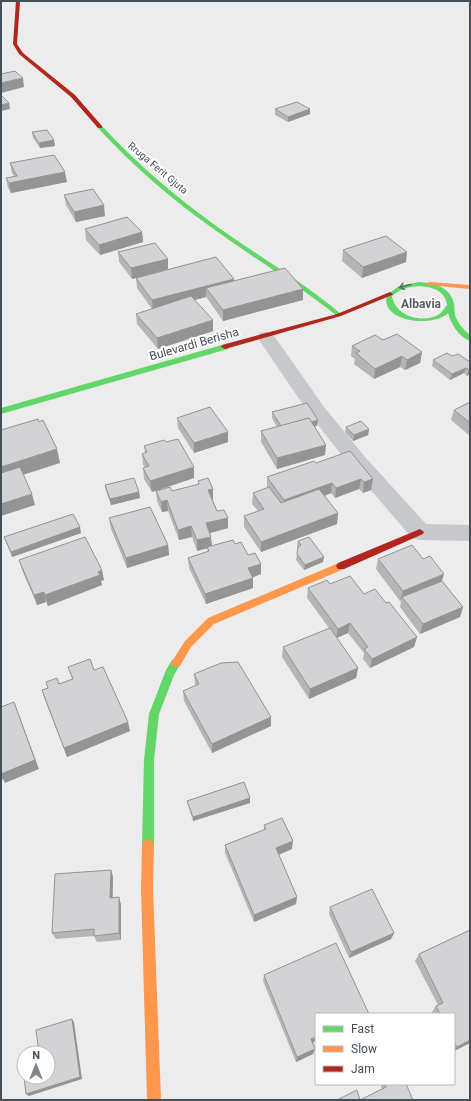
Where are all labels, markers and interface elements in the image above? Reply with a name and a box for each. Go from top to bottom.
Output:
street label: Rruga Ferit Gjuta [126,140,190,196]
one-way arrow [399,283,412,290]
district label: Albavia [401,297,442,311]
street label: Bulevardi Berisha [148,325,240,363]
legend [315,1013,455,1085]
text: Fast [351,1022,374,1036]
text: Slow [351,1042,377,1056]
north arrow [16,1045,56,1085]
text: N [32,1049,40,1062]
text: Jam [351,1062,375,1076]

